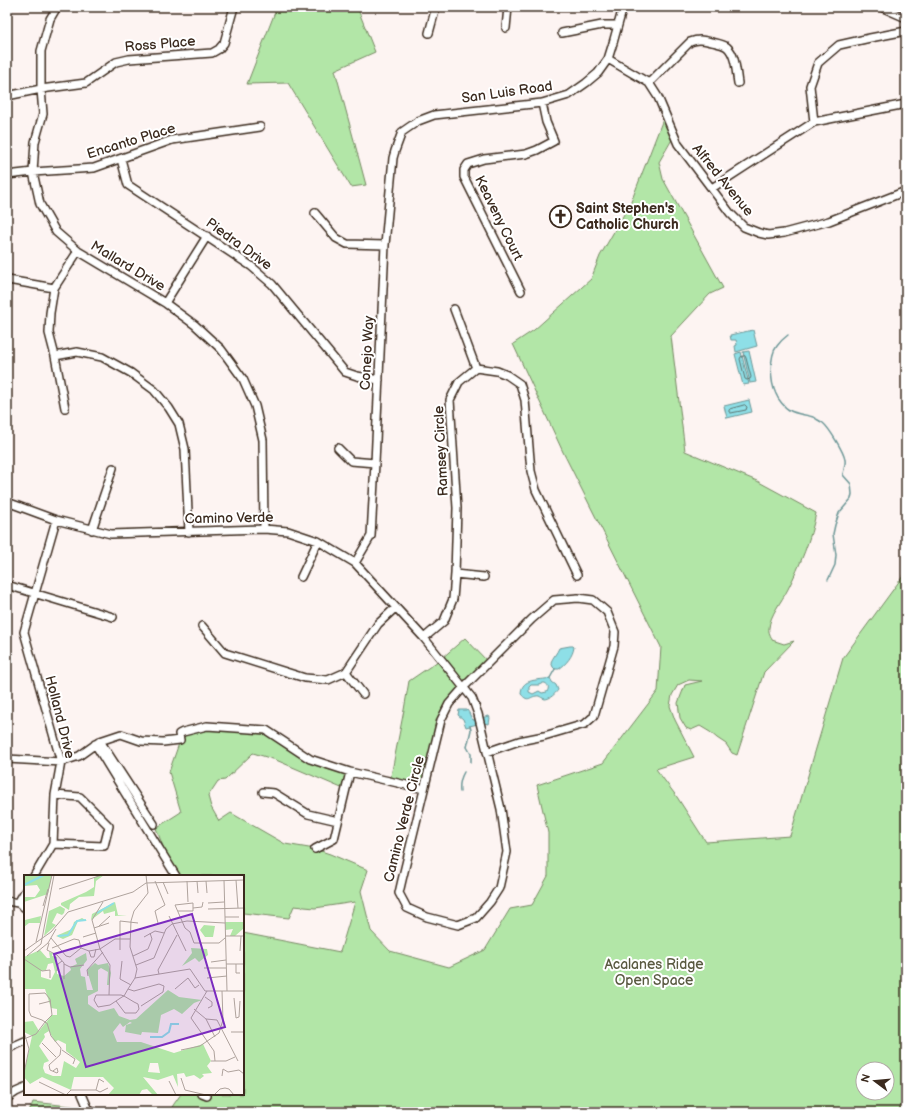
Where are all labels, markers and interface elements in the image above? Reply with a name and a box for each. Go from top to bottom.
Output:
street label: Ross Place [124,32,196,56]
street label: San Luis Road [460,77,554,107]
street label: Encanto Place [85,119,177,163]
street label: Alfred Avenue [689,141,757,219]
street label: Keaveny Court [471,173,527,264]
place label: Saint Stephen's Catholic Church [576,200,679,233]
church icon: Saint Stephen's Catholic Church [547,203,573,229]
street label: Piedra Drive [203,214,275,274]
street label: Mallard Drive [88,237,168,295]
street label: Conejo Way [357,315,377,391]
street label: Ramsey Circle [430,405,452,497]
street label: Camino Verde [184,509,274,527]
street label: Holland Drive [41,674,79,760]
street label: Camino Verde Circle [380,754,428,884]
inset map [24,875,244,1095]
park label: Acalanes Ridge Open Space [604,956,704,989]
north arrow [855,1061,895,1101]
text: N [858,1073,873,1084]

